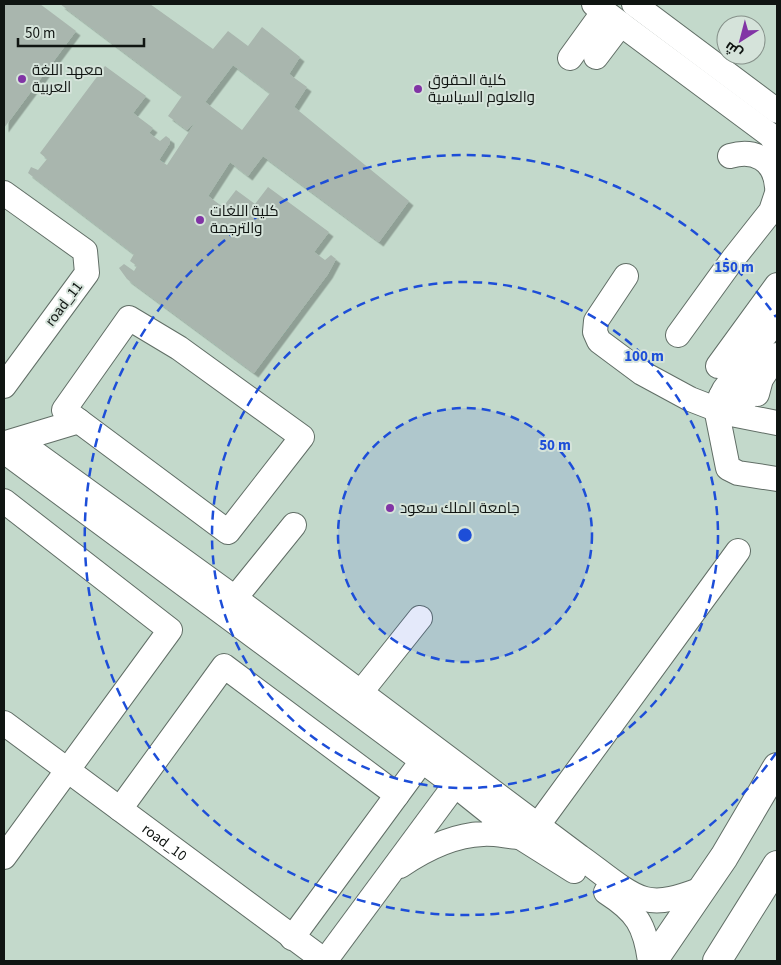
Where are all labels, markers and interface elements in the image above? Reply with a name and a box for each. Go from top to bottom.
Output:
scale bar [18,15,144,47]
north arrow [716,15,766,65]
text: 50 m [25,23,55,44]
text: ش [721,36,747,63]
place label: معهد اللغة العربية [32,60,103,98]
place label: كلية الحقوق والعلوم السياسية [428,70,535,108]
marker: معهد اللغة العربية [16,73,28,85]
marker: كلية الحقوق والعلوم السياسية [412,83,424,95]
place label: كلية اللغات والترجمة [210,201,279,239]
marker: كلية اللغات والترجمة [194,214,206,226]
text: 150 m [714,257,754,278]
street label: road_11 [40,277,88,331]
text: 100 m [624,346,664,367]
text: 50 m [539,435,571,456]
place label: جامعة الملك سعود [400,498,520,519]
marker: جامعة الملك سعود [384,502,396,514]
centre of rings [456,526,474,544]
street label: road_10 [138,818,192,866]

